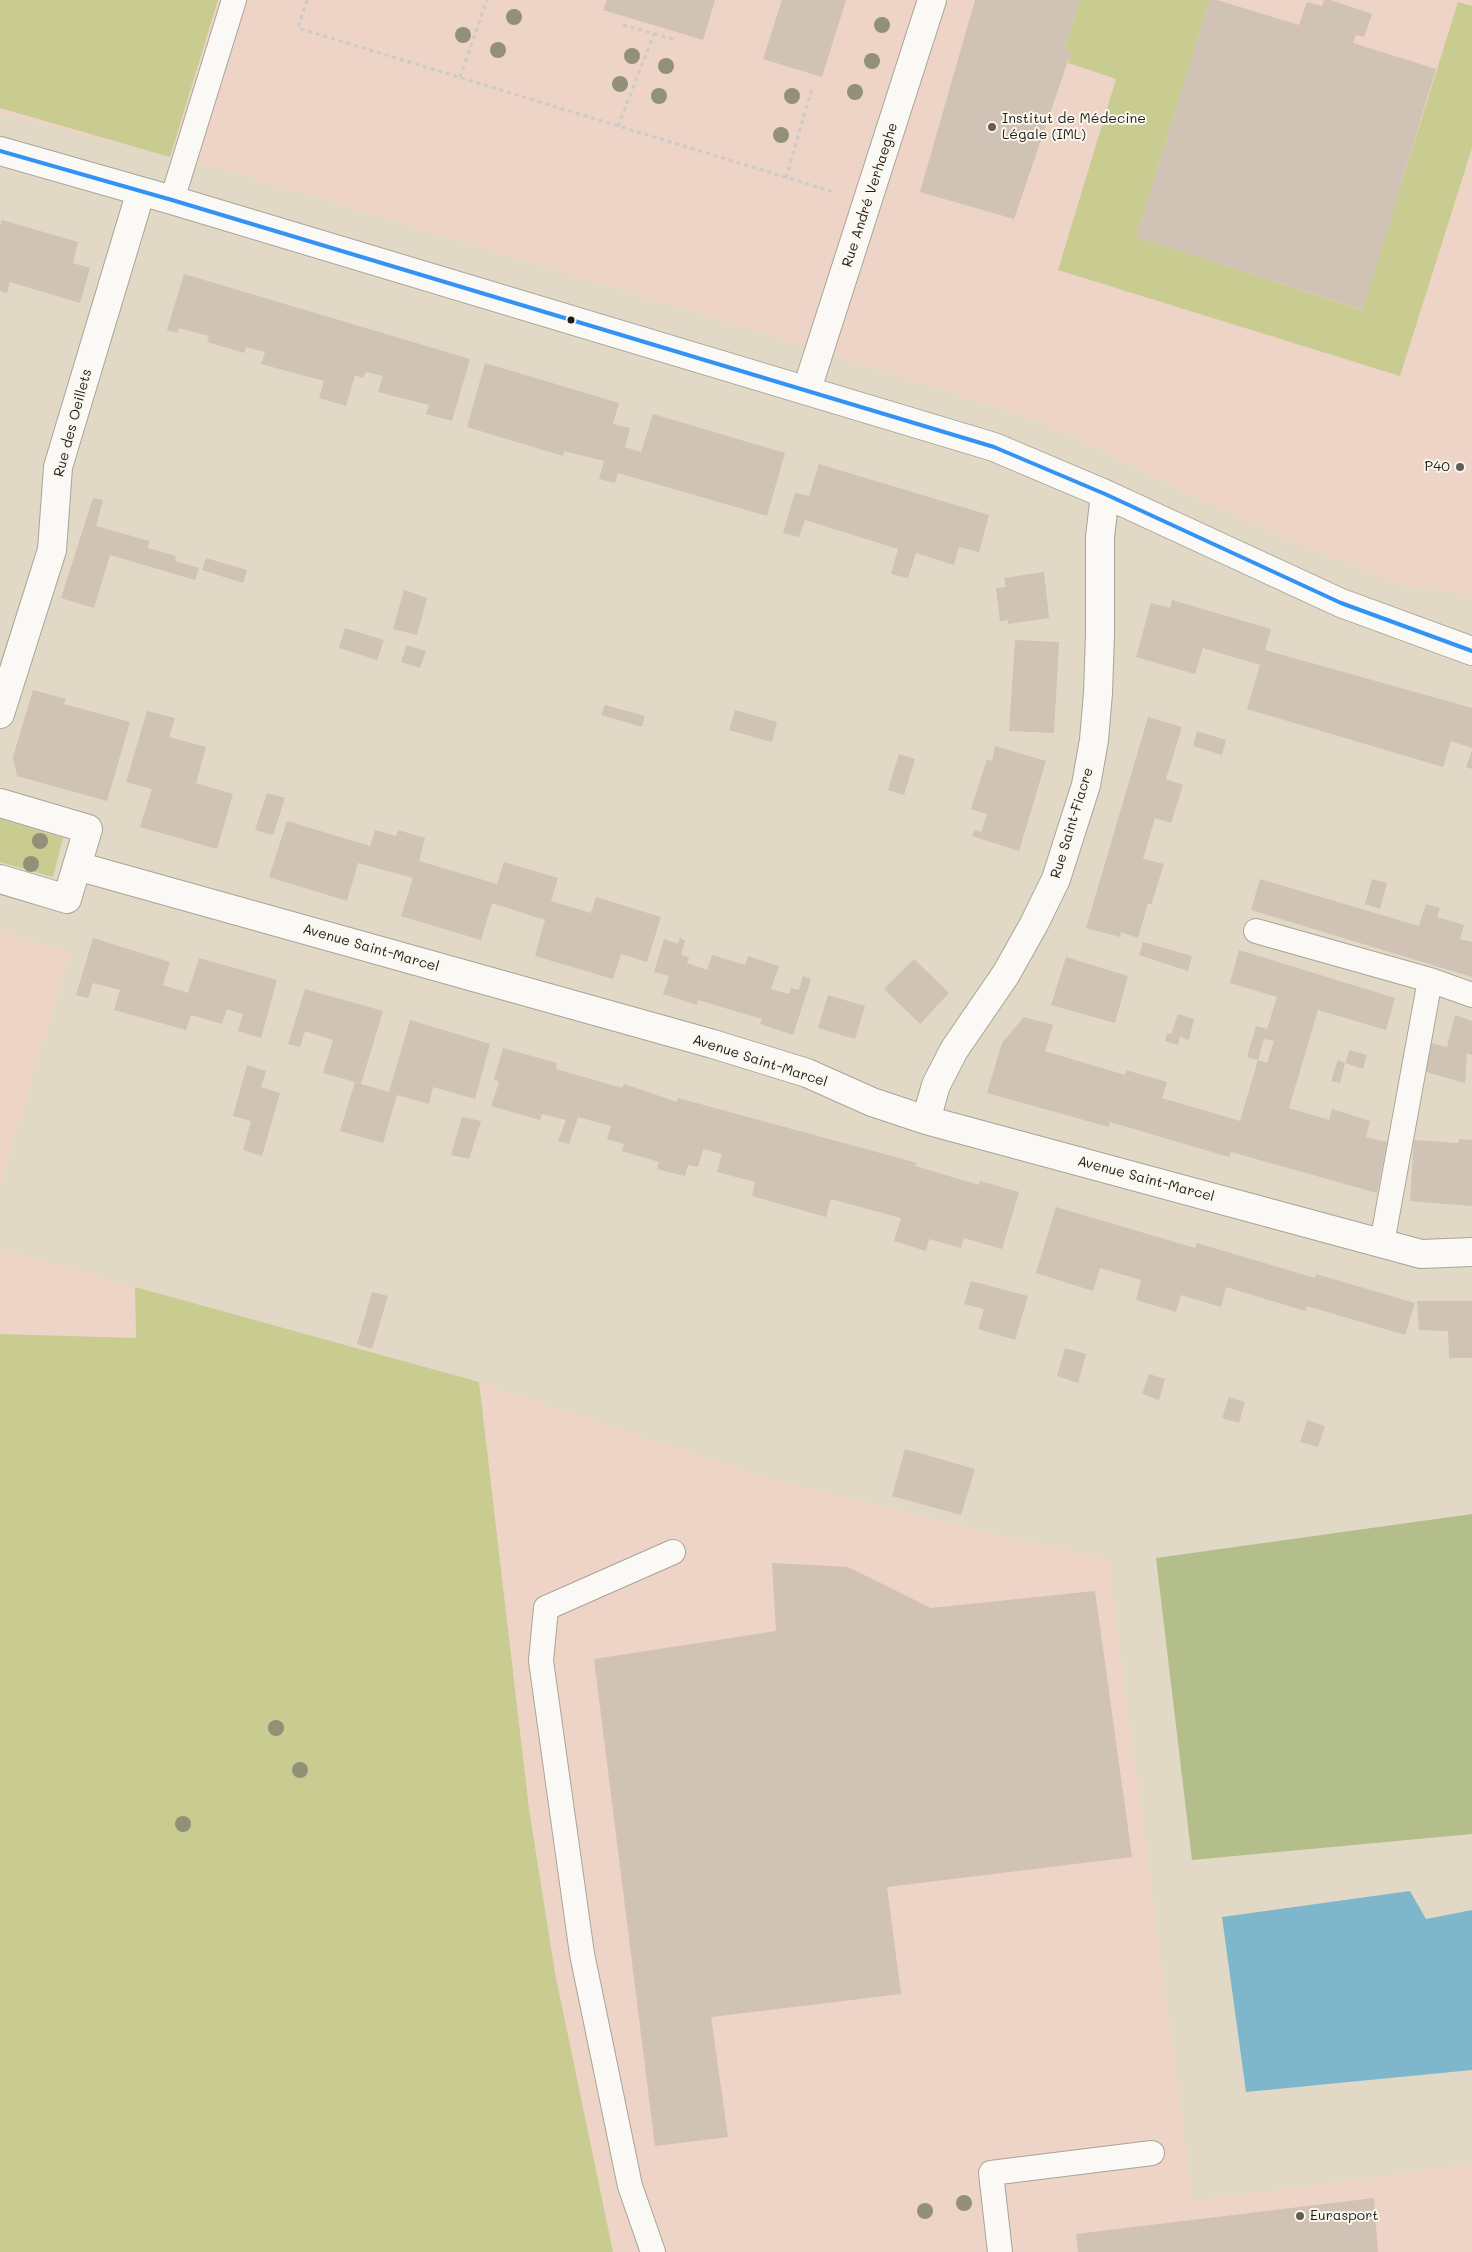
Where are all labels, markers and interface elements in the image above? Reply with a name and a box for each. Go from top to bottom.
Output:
place label: Institut de Médecine Légale (IML) [1002,111,1146,144]
street label: Rue André Verhaeghe [839,121,901,269]
marker: Institut de Médecine Légale (IML) [986,121,998,133]
unlabelled marker [566,315,576,325]
street label: Rue des Oeillets [50,367,96,479]
place label: P40 [1425,459,1450,475]
marker: P40 [1454,461,1466,473]
street label: Rue Saint-Fiacre [1047,765,1097,881]
street label: Avenue Saint-Marcel [301,920,441,976]
street label: Avenue Saint-Marcel [690,1031,830,1091]
street label: Avenue Saint-Marcel [1076,1153,1216,1205]
place label: Eurasport [1310,2208,1378,2224]
marker: Eurasport [1294,2210,1306,2222]

